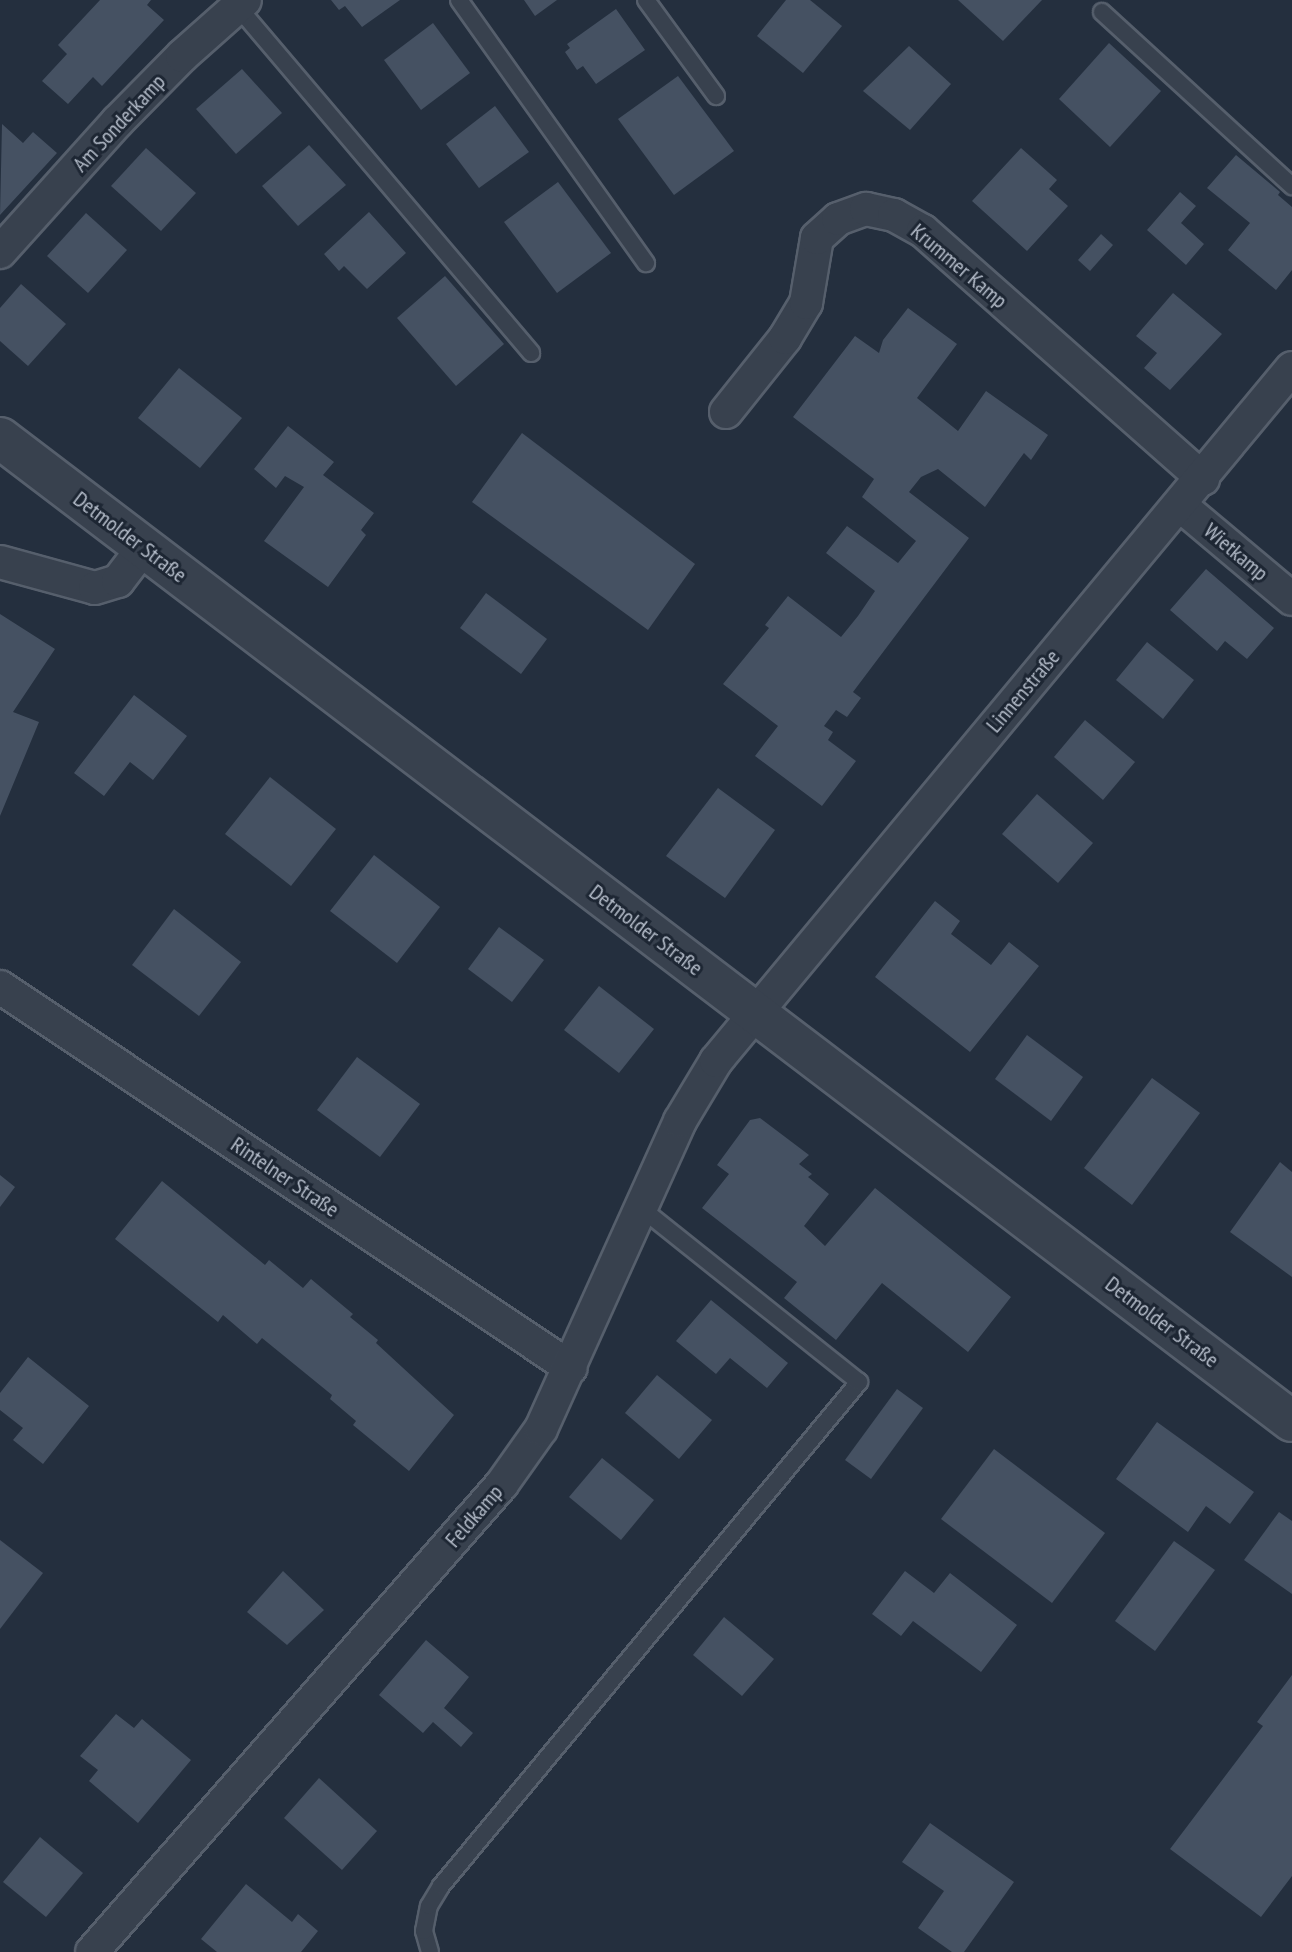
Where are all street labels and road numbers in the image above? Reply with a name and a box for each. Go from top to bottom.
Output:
street label: Am Sonderkamp [67,69,171,177]
street label: Krummer Kamp [906,218,1012,314]
street label: Detmolder Straße [68,486,192,588]
street label: Wietkamp [1198,517,1274,587]
street label: Linnenstraße [981,644,1065,738]
street label: Detmolder Straße [584,879,708,981]
street label: Rintelner Straße [226,1131,344,1223]
street label: Detmolder Straße [1100,1271,1224,1373]
street label: Feldkamp [440,1479,508,1553]

